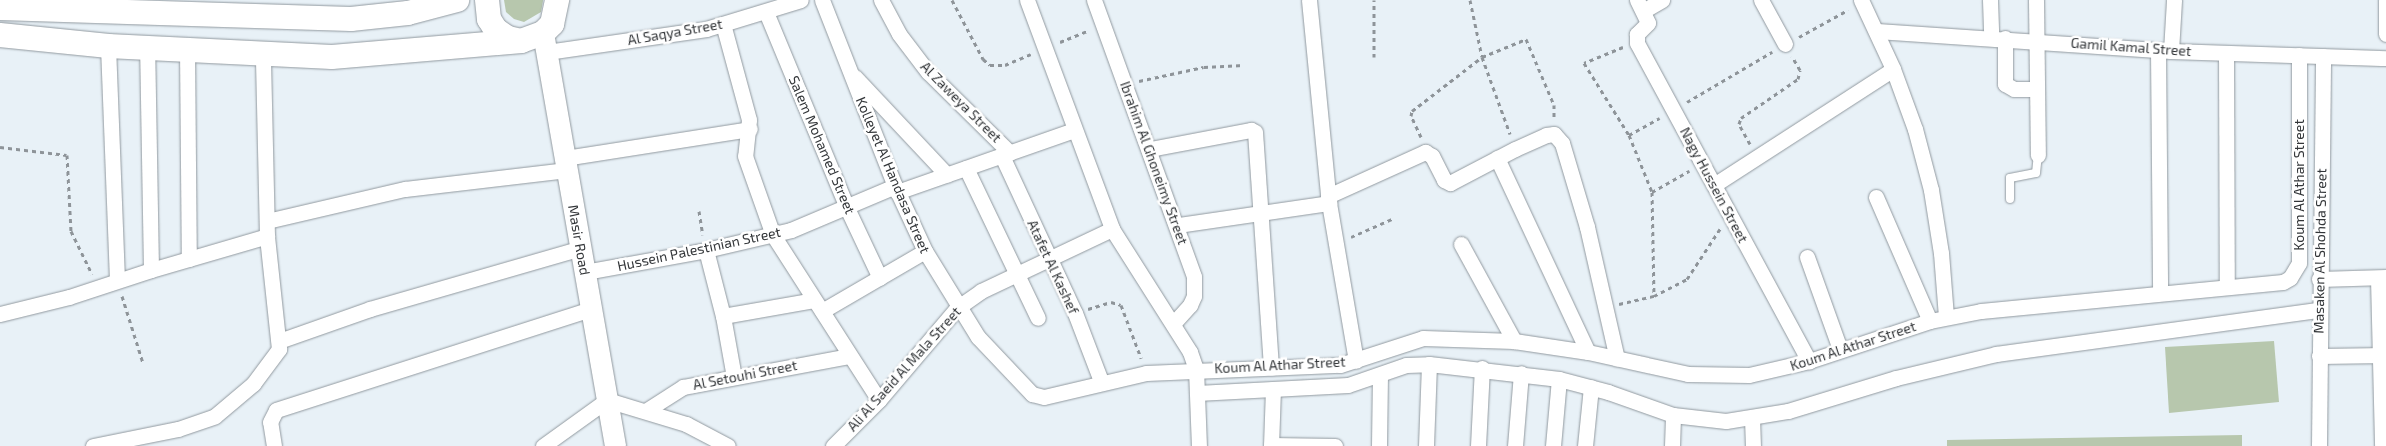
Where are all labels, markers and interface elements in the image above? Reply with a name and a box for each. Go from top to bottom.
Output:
street label: Al Saqya Street [626,15,724,49]
street label: Gamil Kamal Street [2070,34,2192,60]
street label: Al Zaweya Street [917,58,1005,146]
street label: Salem Mohamed Street [785,73,859,217]
street label: Ibrahim Al Ghoneimy Street [1116,79,1192,247]
street label: Kolleyet Al Handasa Street [852,94,934,256]
street label: Koum Al Athar Street [2291,119,2307,251]
street label: Nagy Hussein Street [1676,124,1752,246]
street label: Masaken Al Shohda Street [2310,168,2330,334]
street label: Masir Road [565,203,593,277]
street label: Atafet Al Kashef [1024,217,1082,317]
street label: Hussein Palestinian Street [616,223,782,275]
street label: Ali Al Saeid Al Mala Street [843,303,965,435]
street label: Koum Al Athar Street [1787,318,1919,374]
street label: Koum Al Athar Street [1213,353,1347,377]
street label: Al Setouhi Street [691,357,799,393]

